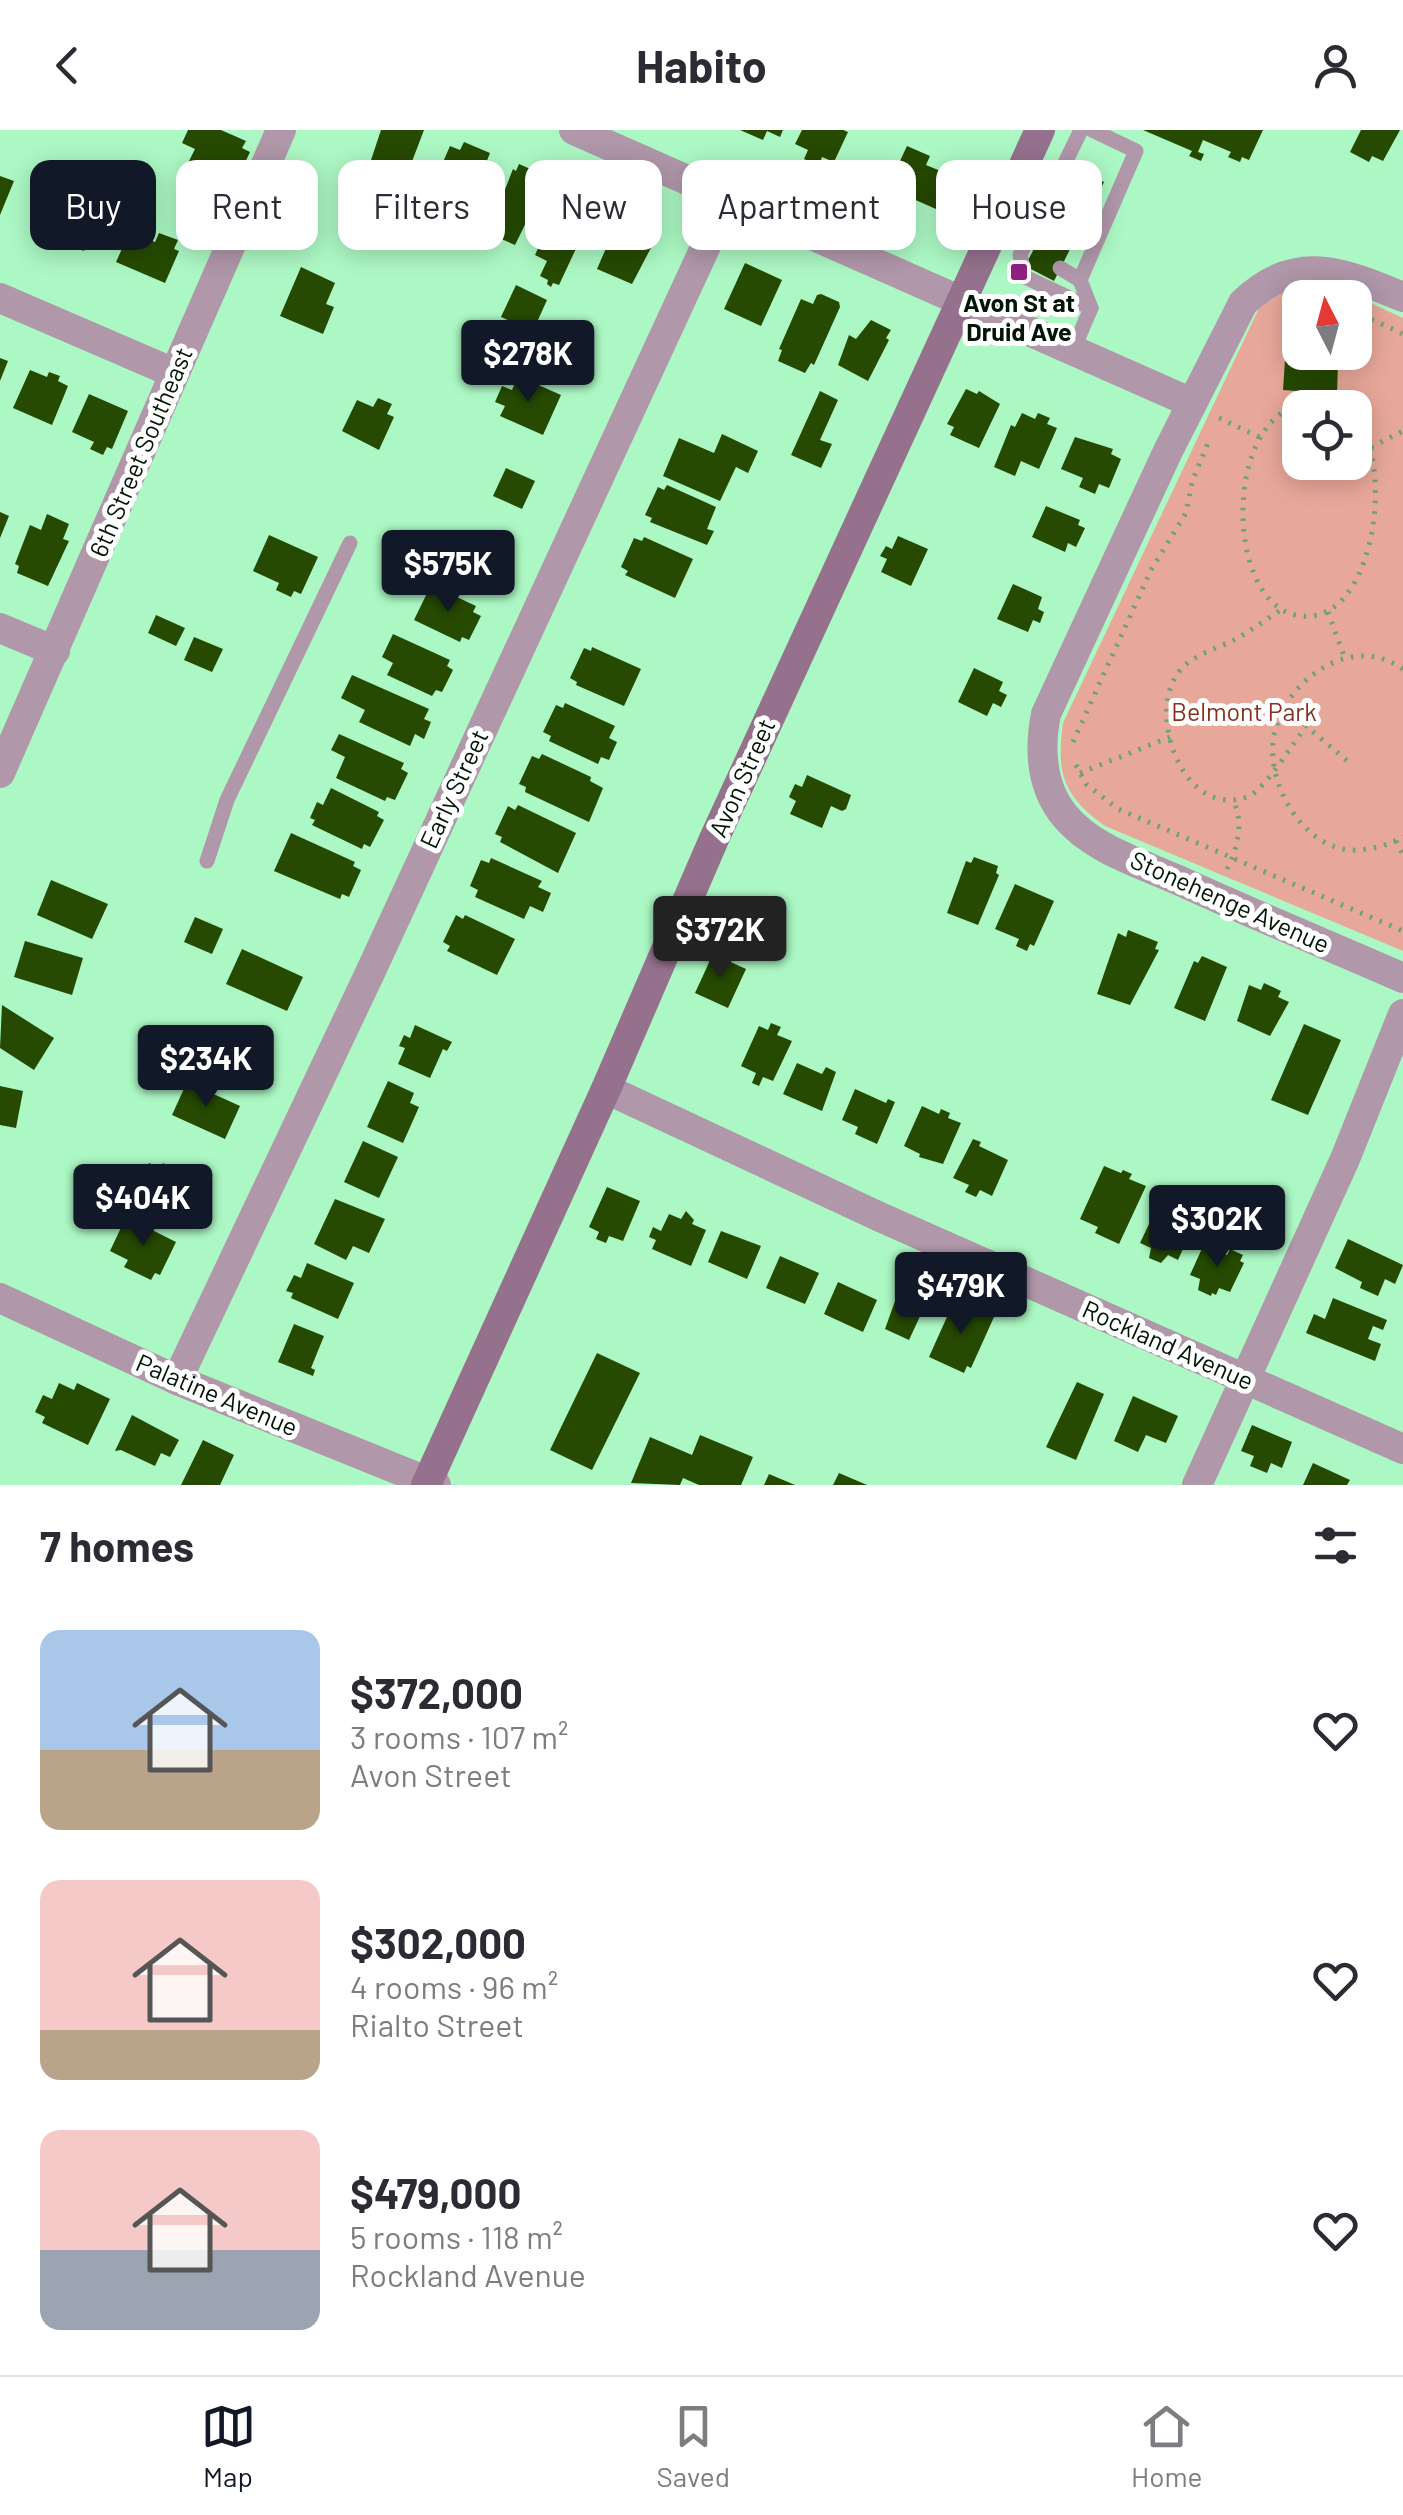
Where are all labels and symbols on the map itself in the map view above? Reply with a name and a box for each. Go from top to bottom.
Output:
marker: Avon St at Druid Ave [1008,261,1030,283]
north arrow [1282,280,1372,370]
place label: Avon St at Druid Ave [963,287,1075,346]
pin: $278K [458,320,598,405]
street label: 6th Street Southeast [82,342,198,561]
pin: $575K [378,530,518,615]
park label: Belmont Park [1171,696,1317,726]
street label: Avon Street [702,714,780,841]
street label: Early Street [413,724,494,853]
street label: Stonehenge Avenue [1126,844,1335,958]
pin: $372K [650,896,790,981]
pin: $234K [136,1025,276,1110]
pin: $404K [73,1164,213,1249]
pin: $302K [1147,1185,1287,1270]
pin: $479K [891,1252,1031,1337]
street label: Rockland Avenue [1078,1293,1259,1395]
street label: Palatine Avenue [132,1347,303,1442]

